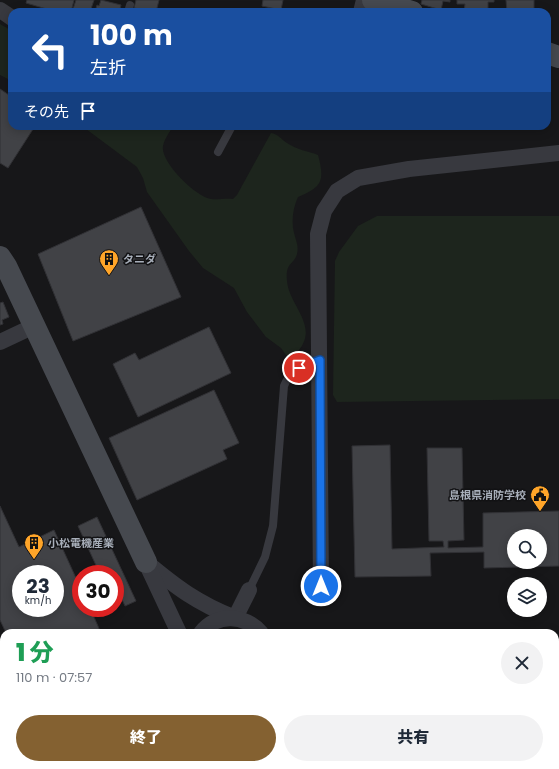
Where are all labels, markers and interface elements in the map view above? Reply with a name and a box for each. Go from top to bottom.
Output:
text: 100 m [90,16,173,55]
icon: left [24,24,76,76]
text: 左折 [90,55,126,80]
icon: arrive [77,100,99,122]
text: その先 [24,101,69,122]
building icon: タニダ [98,248,120,276]
place label: タニダ [123,251,156,267]
pin [282,351,316,385]
icon: arrive [288,357,310,379]
public building icon: 島根県消防学校 [529,484,551,512]
place label: 島根県消防学校 [449,487,526,503]
map controls [507,529,547,617]
button: search [507,529,547,569]
building icon: 小松電機産業 [23,532,45,560]
place label: 小松電機産業 [48,535,114,551]
speed limit sign: 30 [72,565,124,617]
position arrow [300,565,342,607]
text: 23 [26,572,50,600]
button: layers [507,577,547,617]
text: km/h [25,593,51,608]
text: 1 分 [16,636,54,669]
button: close [501,642,543,684]
text: 110 m · 07:57 [16,668,92,687]
button: 終了 [16,715,276,761]
button: 共有 [284,715,543,761]

